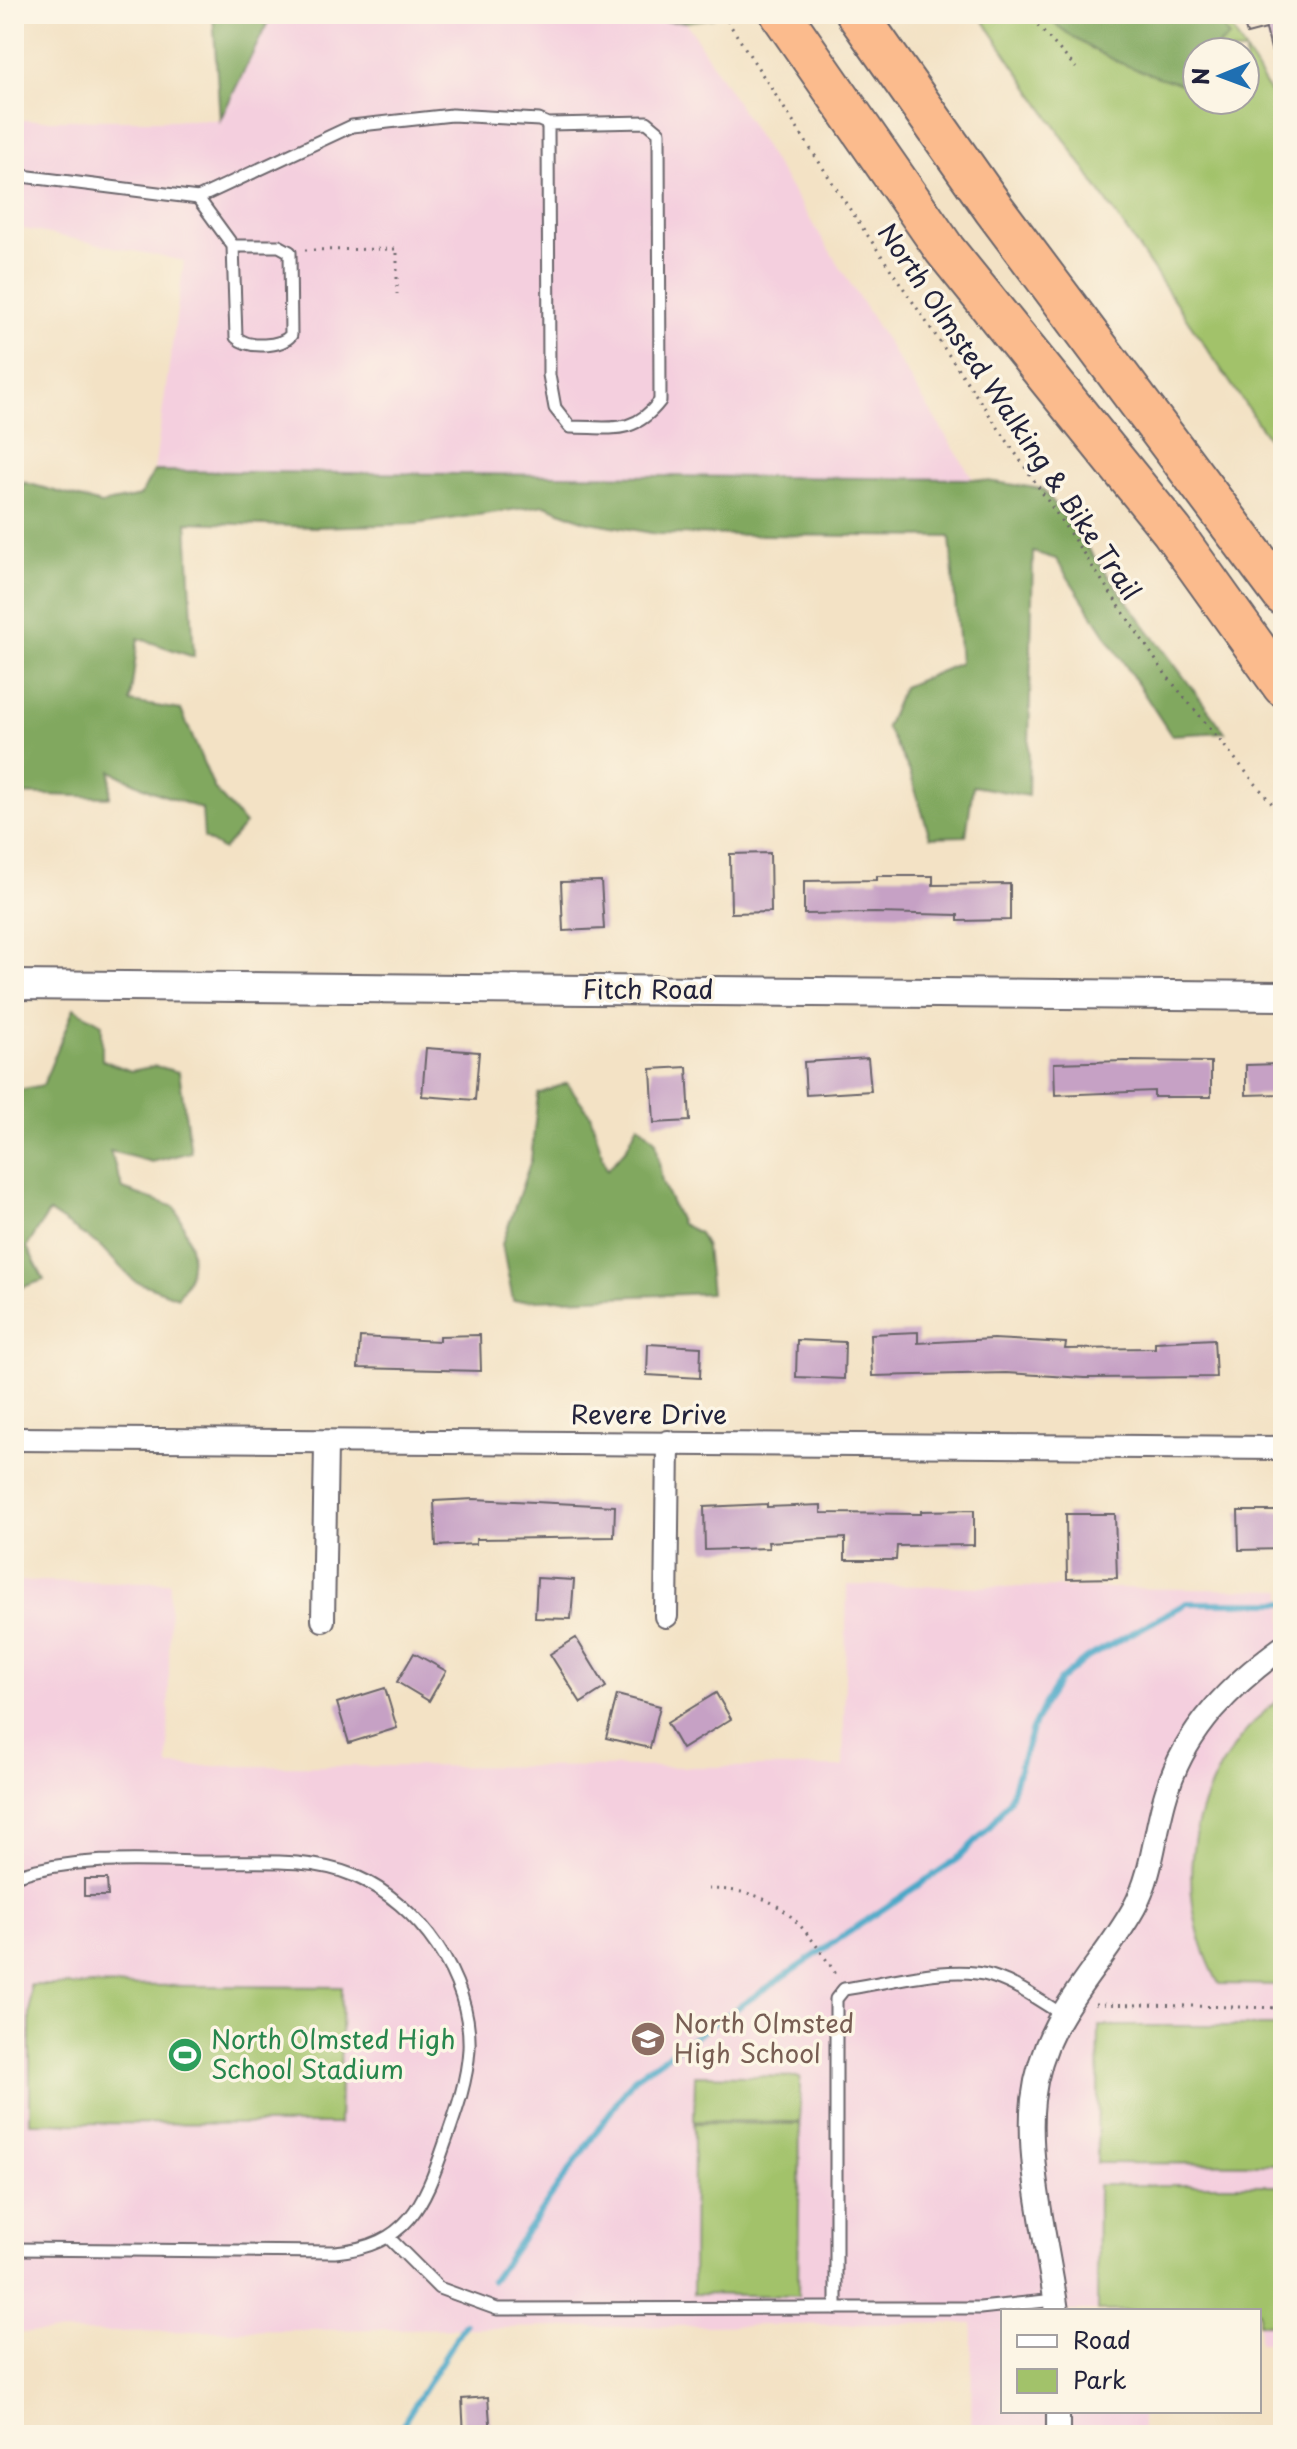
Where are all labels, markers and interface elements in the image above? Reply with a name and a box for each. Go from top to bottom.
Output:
north arrow [1181,36,1261,116]
text: N [1183,67,1216,85]
street label: North Olmsted Walking & Bike Trail [869,215,1151,607]
street label: Fitch Road [582,969,714,1008]
street label: Revere Drive [571,1394,727,1433]
place label: North Olmsted High School [674,2003,854,2072]
place label: North Olmsted High School Stadium [211,2019,456,2088]
school or university icon: North Olmsted High School [629,2020,667,2058]
sports icon: North Olmsted High School Stadium [166,2036,204,2074]
legend [1001,2309,1261,2413]
text: Road [1073,2321,1131,2357]
text: Park [1073,2361,1127,2397]

